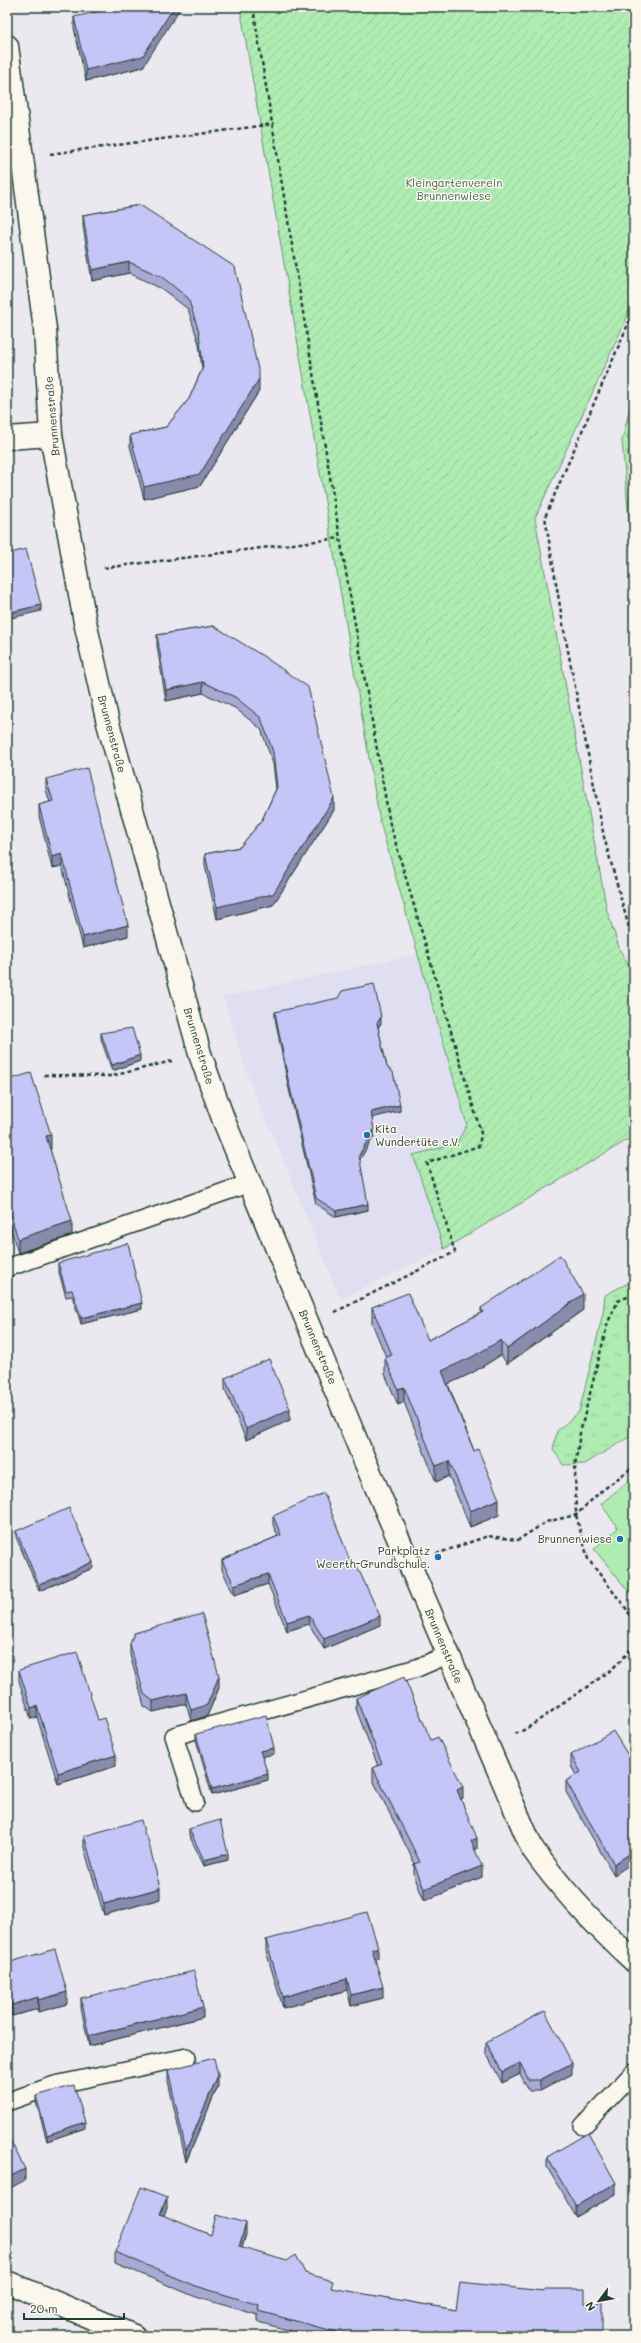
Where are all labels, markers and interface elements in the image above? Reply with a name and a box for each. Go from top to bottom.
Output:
park label: Kleingartenverein Brunnenwiese [406,175,502,203]
street label: Brunnenstraße [41,375,62,456]
street label: Brunnenstraße [95,693,130,775]
street label: Brunnenstraße [181,1005,218,1086]
place label: Kita Wundertüte e.V. [375,1121,460,1149]
marker: Kita Wundertüte e.V. [362,1130,372,1140]
street label: Brunnenstraße [296,1307,341,1387]
place label: Brunnenwiese [538,1531,612,1546]
marker: Brunnenwiese [615,1534,625,1544]
place label: Parkplatz Weerth-Grundschule. [316,1543,430,1571]
marker: Parkplatz Weerth-Grundschule. [433,1552,443,1562]
street label: Brunnenstraße [422,1606,467,1686]
north arrow [579,2281,619,2321]
scale bar [24,2295,124,2321]
text: N [582,2299,599,2314]
text: 20 m [30,2300,58,2316]

